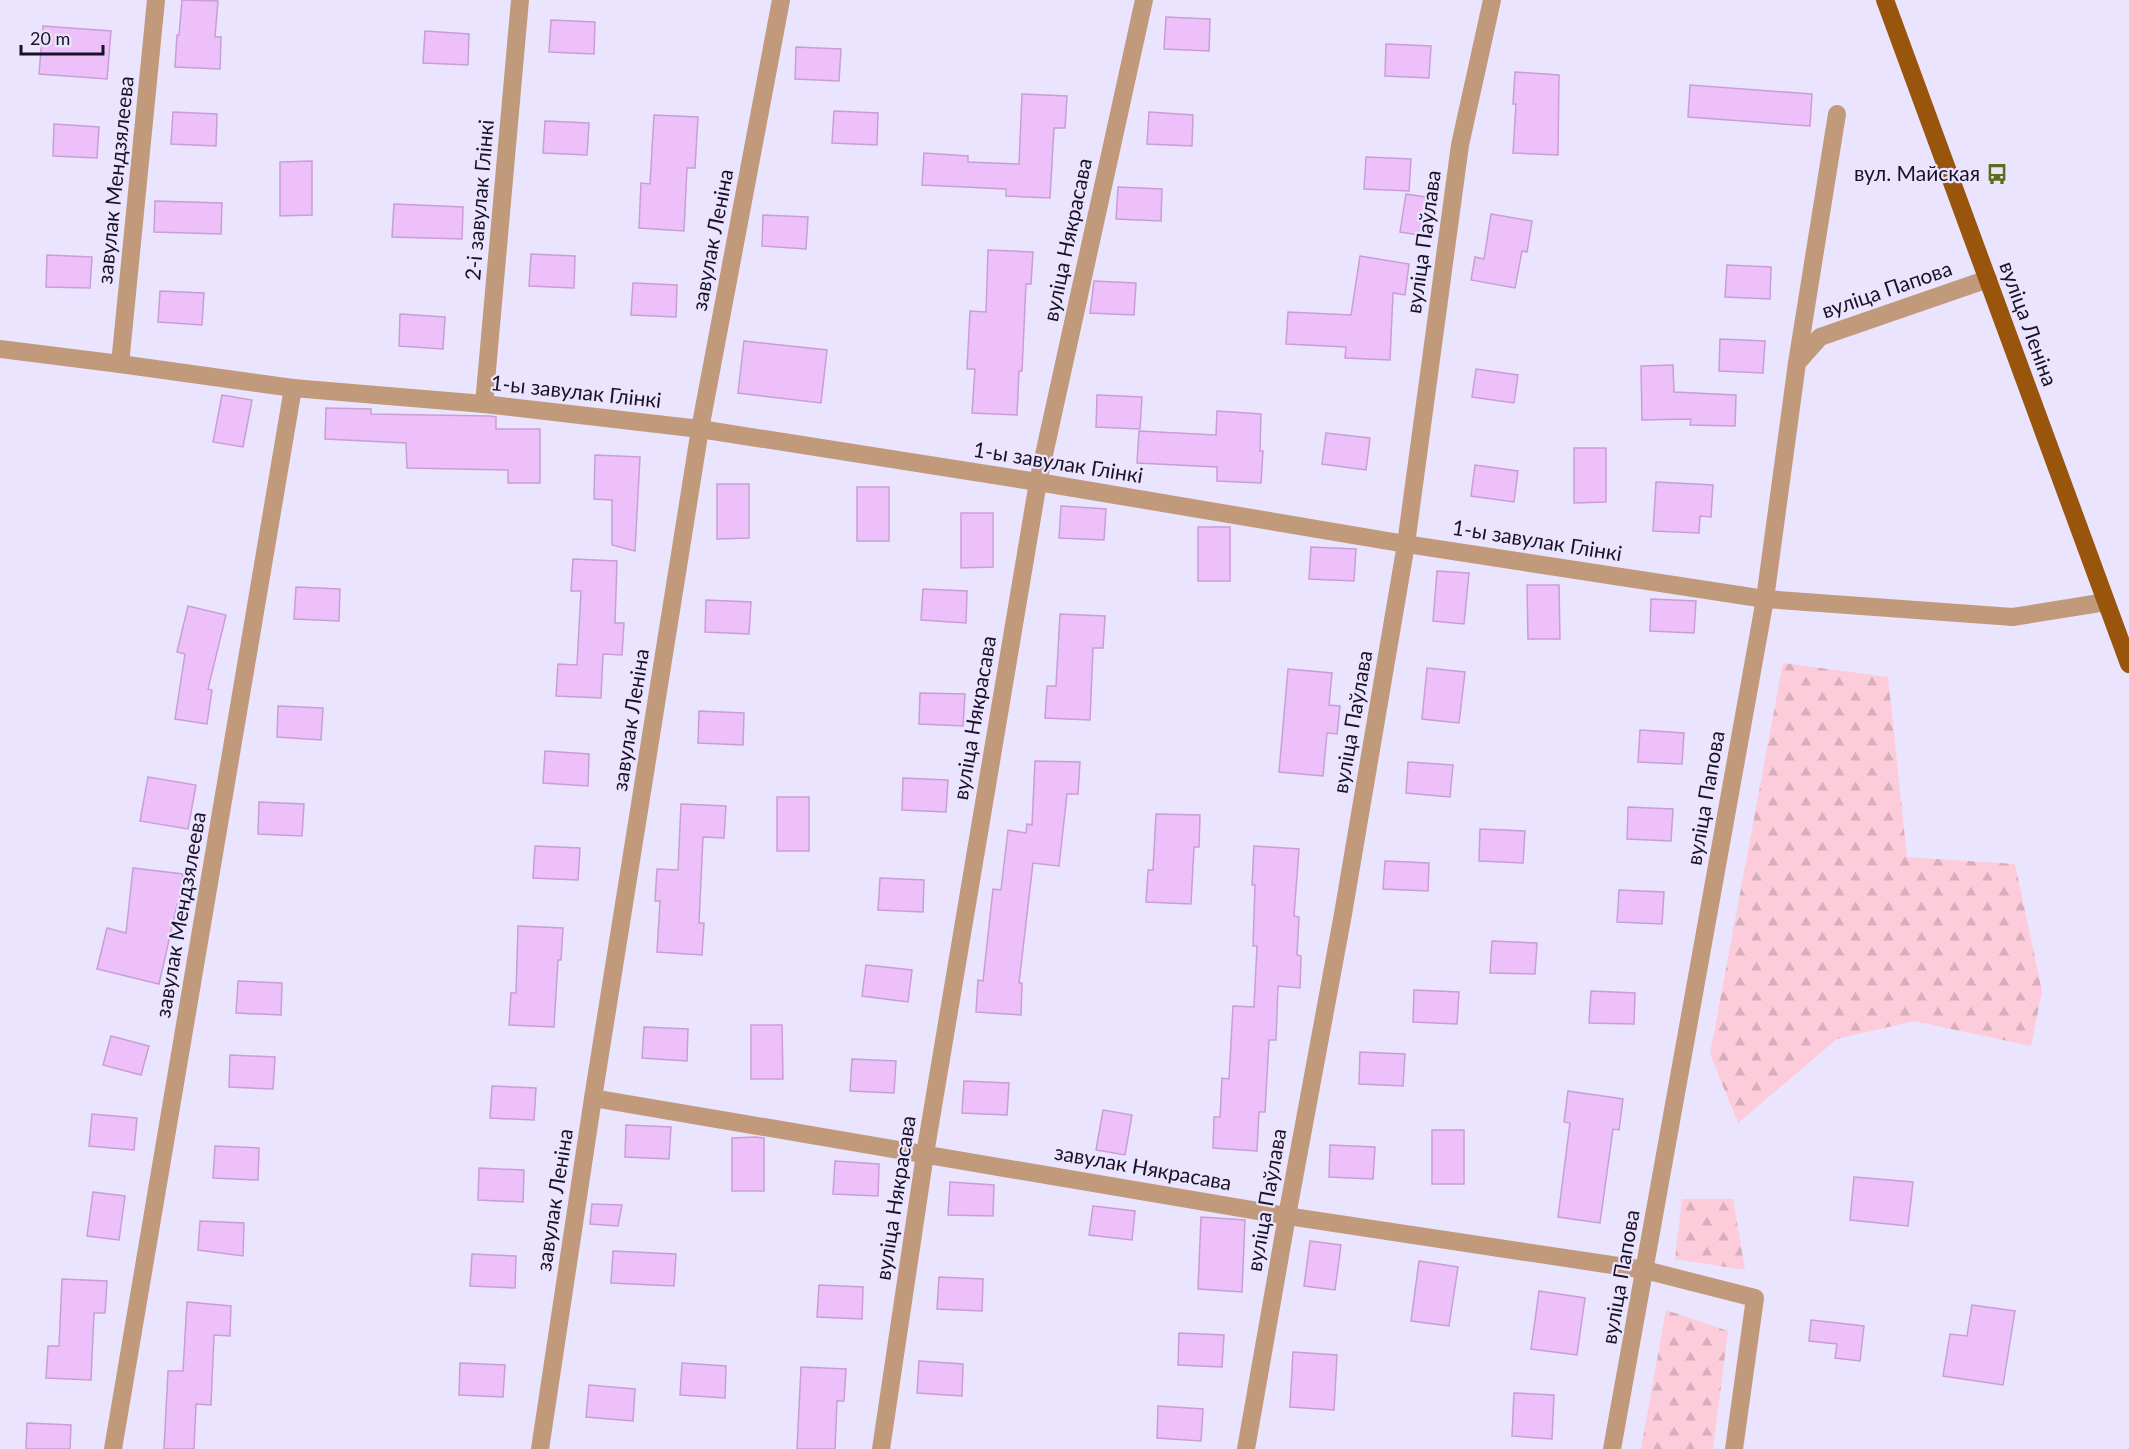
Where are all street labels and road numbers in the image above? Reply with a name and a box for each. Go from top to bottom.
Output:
street label: завулак Мендзялеева [91,75,138,285]
street label: 2-і завулак Глінкі [459,118,498,281]
street label: вуліца Някрасава [1037,156,1096,324]
street label: завулак Леніна [686,167,738,313]
street label: вуліца Паўлава [1400,168,1445,315]
street label: вуліца Папова [1818,255,1955,323]
street label: вуліца Леніна [1995,258,2064,389]
street label: 1-ы завулак Глінкі [490,369,663,412]
street label: 1-ы завулак Глінкі [972,436,1145,487]
street label: 1-ы завулак Глінкі [1451,514,1624,565]
street label: вуліца Някрасава [947,634,1000,802]
street label: завулак Леніна [606,647,653,793]
street label: вуліца Паўлава [1327,648,1376,795]
street label: вуліца Папова [1680,729,1729,867]
street label: завулак Мендзялеева [149,810,210,1020]
street label: вуліца Някрасава [869,1114,920,1282]
street label: вуліца Паўлава [1241,1126,1290,1273]
street label: завулак Леніна [530,1127,577,1273]
street label: завулак Някрасава [1053,1139,1234,1194]
street label: вуліца Папова [1595,1208,1644,1346]

